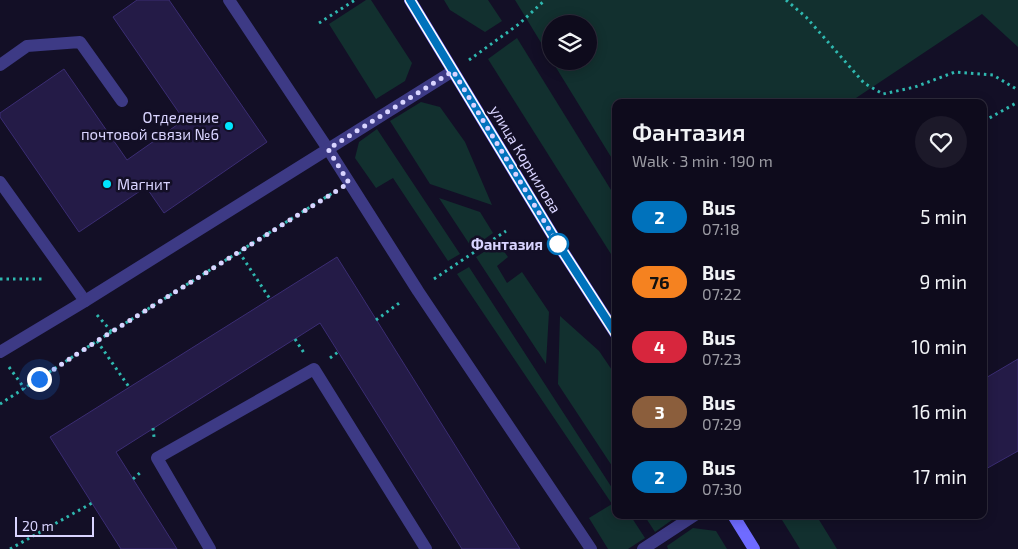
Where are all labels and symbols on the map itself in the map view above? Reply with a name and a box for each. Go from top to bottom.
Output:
street label: улица Корнилова [486,102,565,217]
place label: Отделение почтовой связи №6 [81,108,219,143]
marker: Отделение почтовой связи №6 [223,120,235,132]
place label: Магнит [117,175,170,193]
marker: Магнит [101,178,113,190]
marker: Фантазия [547,233,569,255]
place label: Фантазия [471,235,543,253]
your location [27,367,52,392]
scale bar [15,514,94,537]

